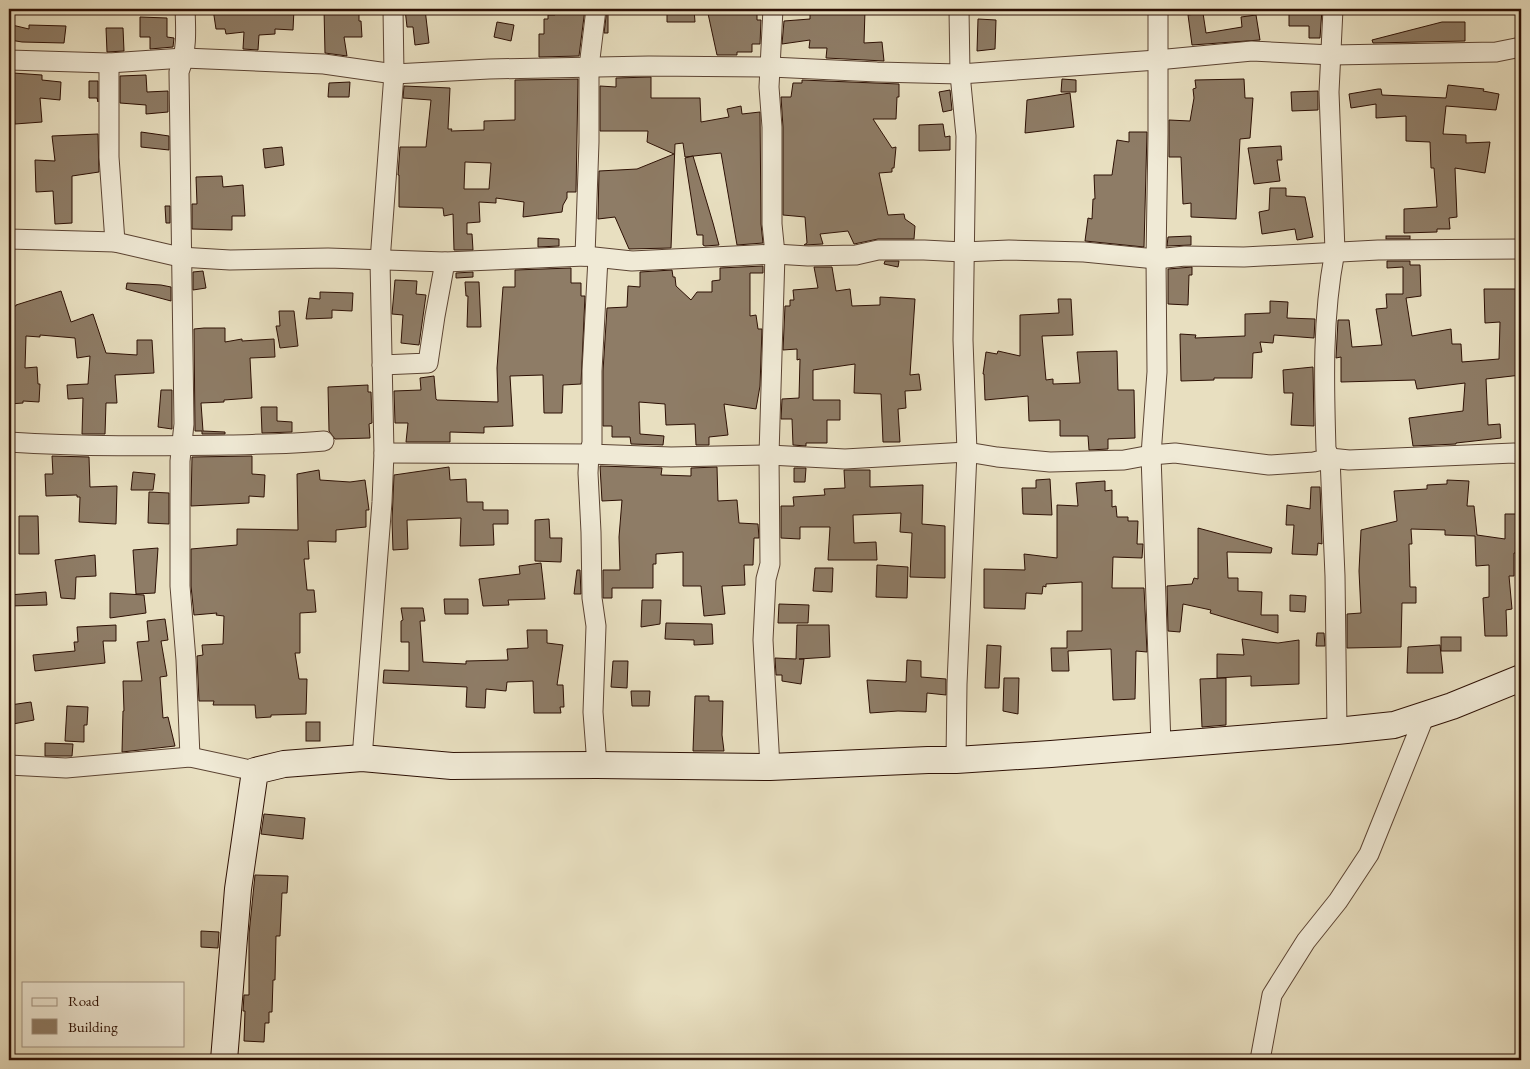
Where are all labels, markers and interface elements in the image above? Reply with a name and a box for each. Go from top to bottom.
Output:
legend [22,982,185,1046]
text: Road [68,991,100,1010]
text: Building [68,1017,118,1036]

